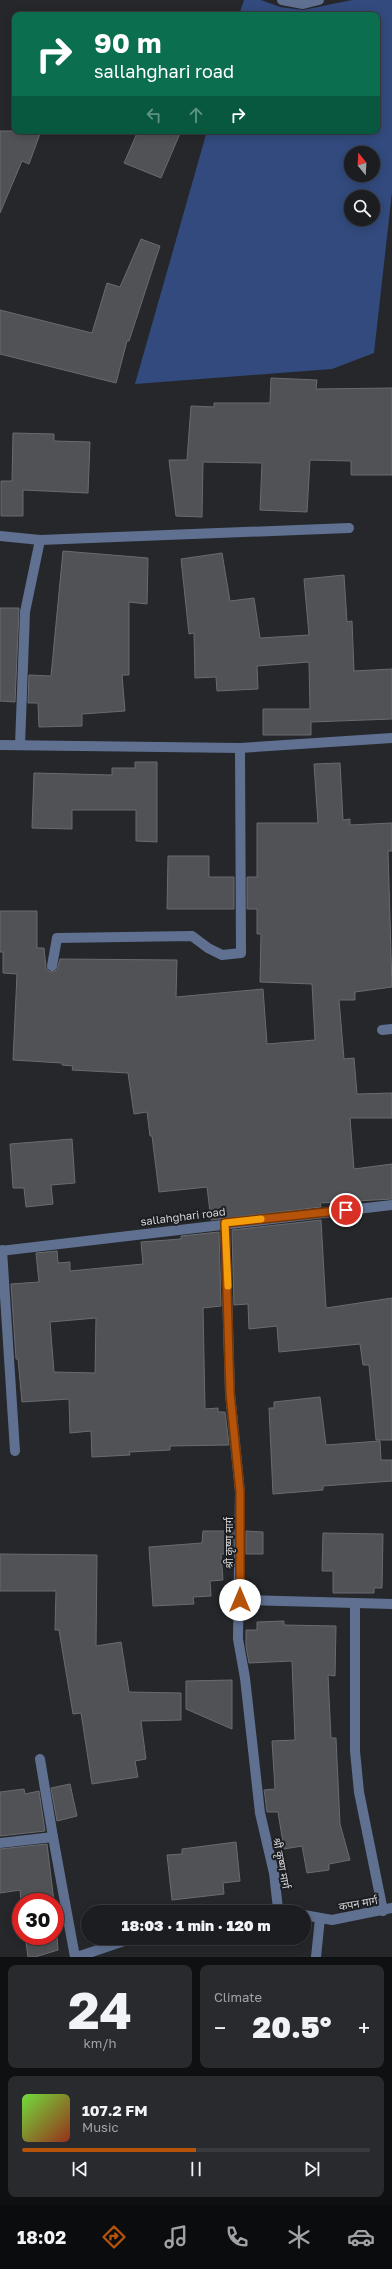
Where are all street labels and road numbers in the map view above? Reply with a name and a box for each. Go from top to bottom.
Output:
street label: sallahghari road [140,1204,226,1228]
street label: श्री कृष्ण मार्ग [222,1516,236,1569]
street label: श्री कृष्ण मार्ग [270,1836,294,1891]
street label: कपन मार्ग [338,1893,379,1913]

